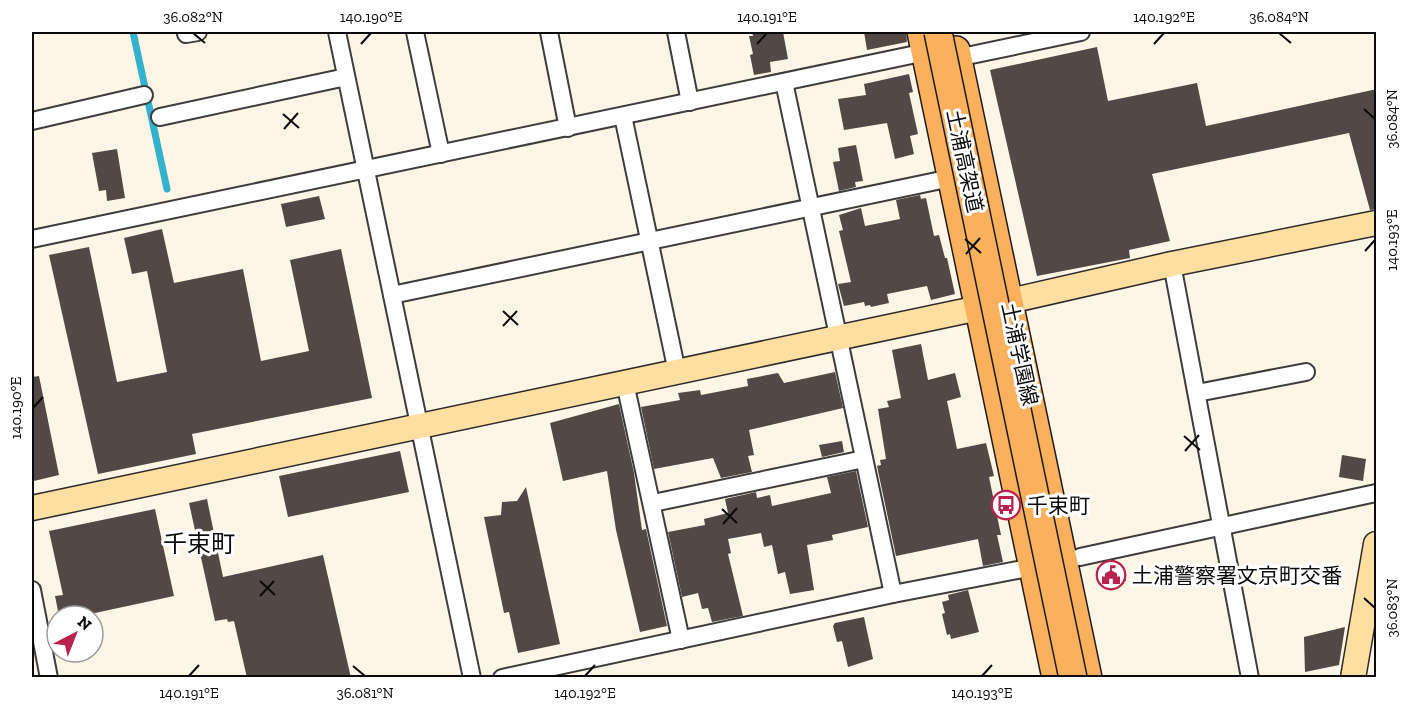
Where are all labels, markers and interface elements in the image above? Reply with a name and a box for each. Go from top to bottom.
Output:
text: 36.082°N [163,8,223,26]
text: 140.190°E [340,8,402,26]
text: 140.191°E [737,8,797,26]
text: 140.192°E [1133,8,1195,26]
text: 36.084°N [1249,8,1309,26]
text: 36.084°N [1383,89,1401,149]
street label: 土浦高架道 [942,107,988,215]
text: 140.193°E [1383,209,1401,271]
street label: 土浦学園線 [997,300,1043,408]
text: 140.190°E [7,377,25,439]
bus stop icon: 千束町 [990,489,1022,521]
place label: 千束町 [1027,493,1090,518]
district label: 千束町 [163,529,235,558]
public building icon: 土浦警察署文京町交番 [1095,559,1127,591]
place label: 土浦警察署文京町交番 [1132,563,1342,588]
text: 36.083°N [1383,578,1401,638]
north arrow [45,604,105,664]
text: N [74,612,96,634]
text: 140.191°E [159,684,219,702]
text: 36.081°N [336,684,394,702]
text: 140.192°E [554,684,616,702]
text: 140.193°E [951,684,1013,702]

